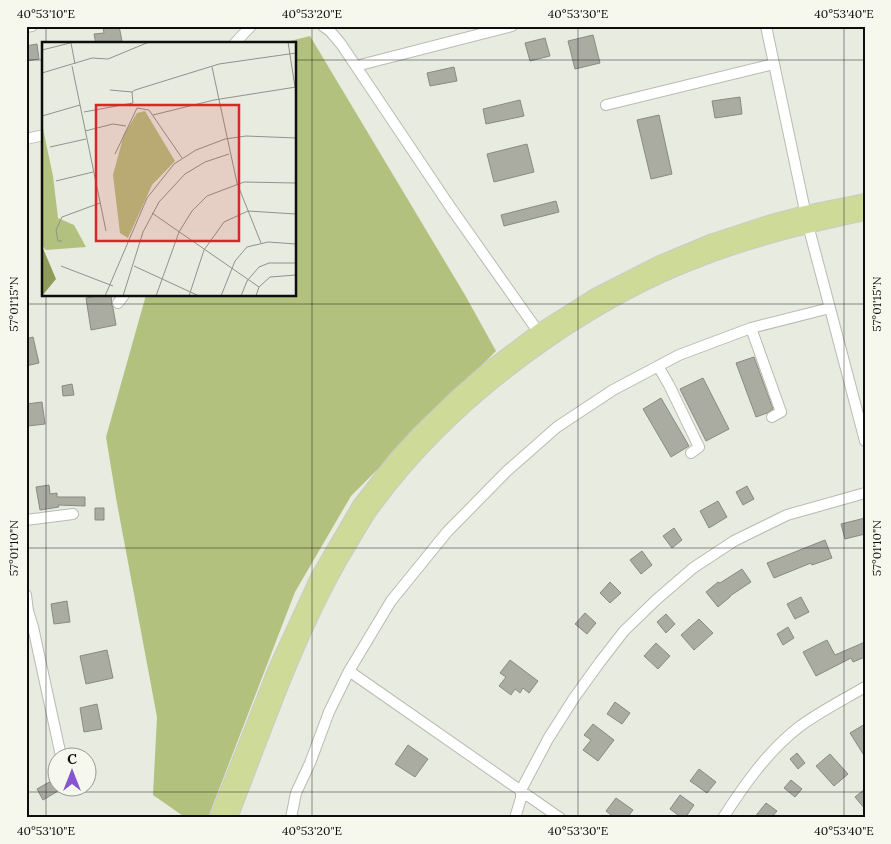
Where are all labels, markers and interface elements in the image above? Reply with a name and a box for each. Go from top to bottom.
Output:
text: 40°53'10"E [17,6,75,21]
text: 40°53'20"E [282,6,342,21]
text: 40°53'30"E [548,6,608,21]
text: 40°53'40"E [814,6,874,21]
inset map [42,42,296,296]
text: 57°01'15"N [6,276,21,332]
text: 57°01'15"N [869,276,884,332]
text: 57°01'10"N [6,520,21,576]
text: 57°01'10"N [869,520,884,576]
north arrow [48,746,98,796]
text: С [67,750,77,768]
text: 40°53'10"E [17,823,75,838]
text: 40°53'20"E [282,823,342,838]
text: 40°53'30"E [548,823,608,838]
text: 40°53'40"E [814,823,874,838]

